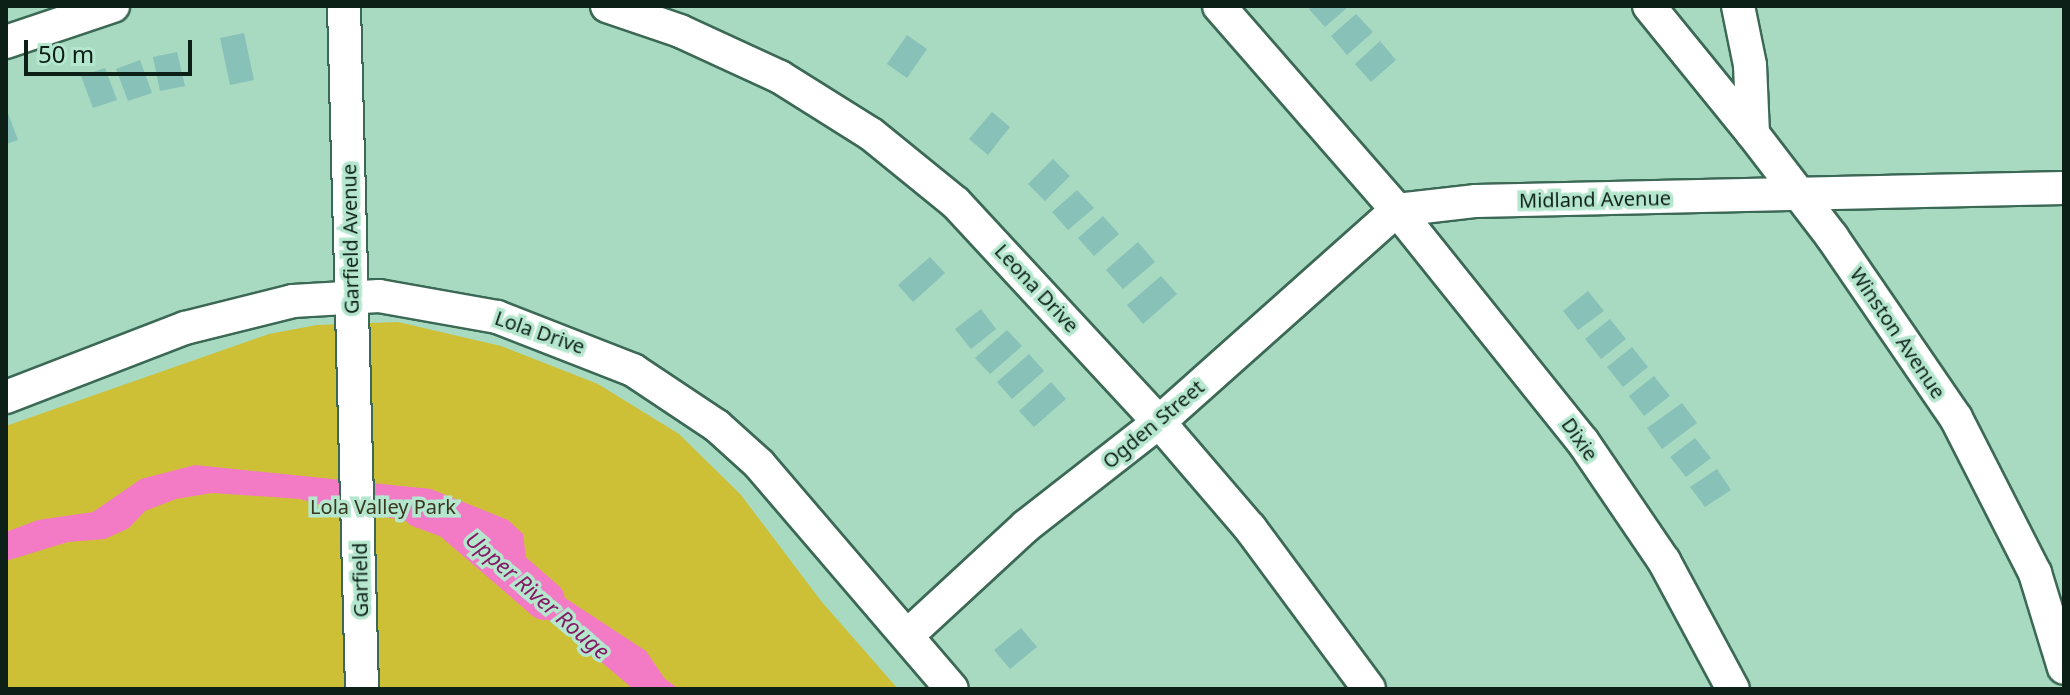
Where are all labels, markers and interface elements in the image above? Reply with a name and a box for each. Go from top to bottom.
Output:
scale bar [28,24,196,74]
text: 50 m [38,37,94,70]
street label: Garfield Avenue [337,164,363,314]
street label: Midland Avenue [1519,186,1671,212]
street label: Leona Drive [990,239,1084,337]
street label: Winston Avenue [1845,263,1951,403]
street label: Lola Drive [492,305,588,359]
street label: Ogden Street [1097,375,1209,473]
street label: Dixie [1557,413,1603,465]
park label: Lola Valley Park [310,494,456,518]
water label: Upper River Rouge [461,526,615,664]
street label: Garfield [347,542,373,618]

